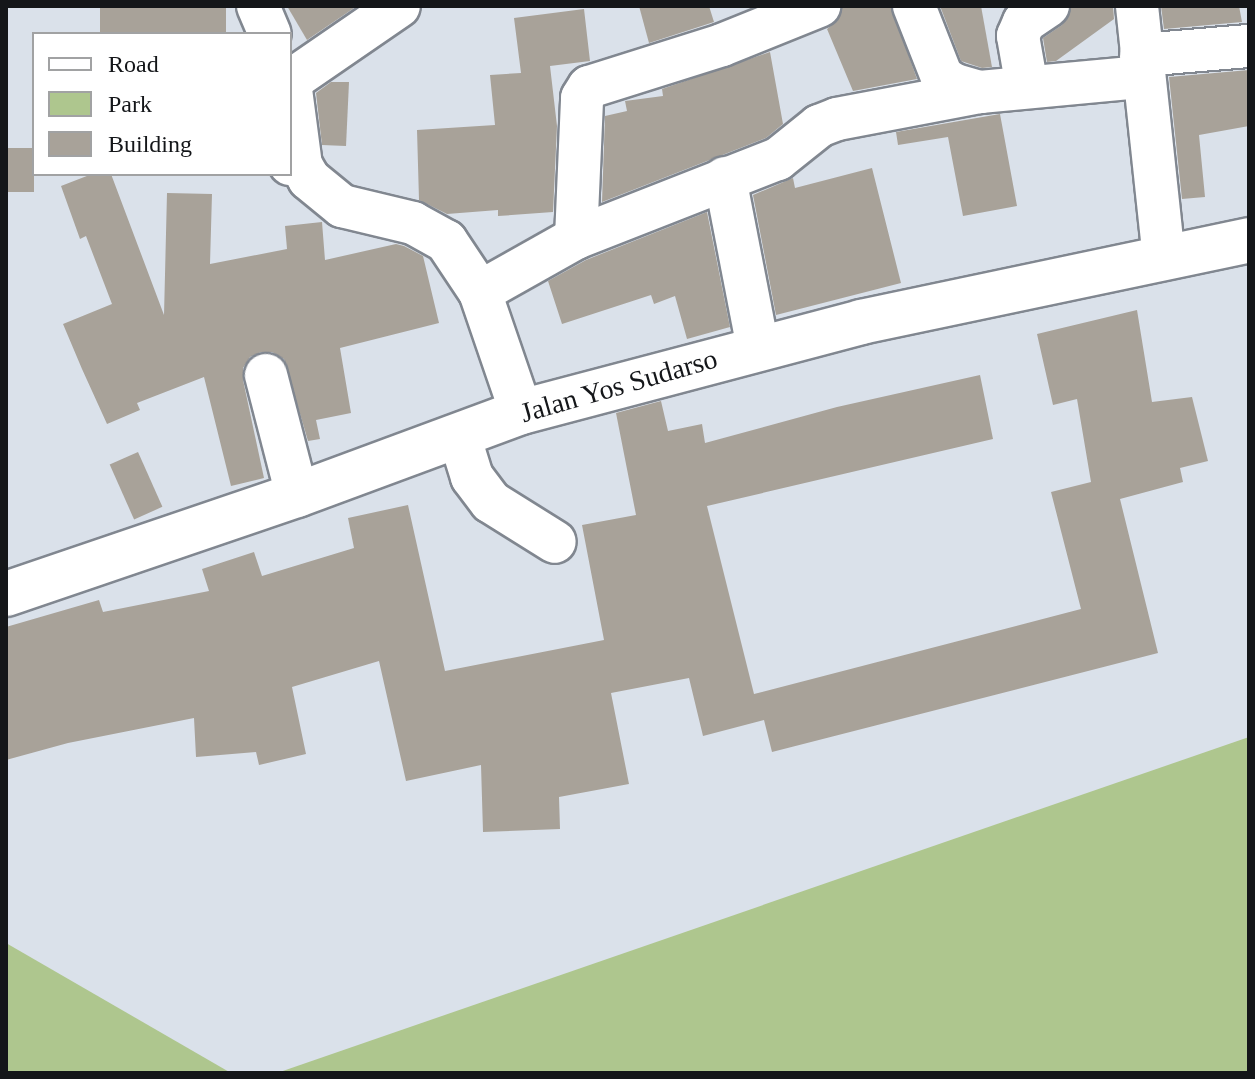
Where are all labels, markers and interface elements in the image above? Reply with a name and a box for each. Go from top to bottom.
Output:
legend [32,32,292,176]
text: Road [108,51,159,77]
text: Park [108,91,152,117]
text: Building [108,131,192,157]
street label: Jalan Yos Sudarso [516,342,722,430]

